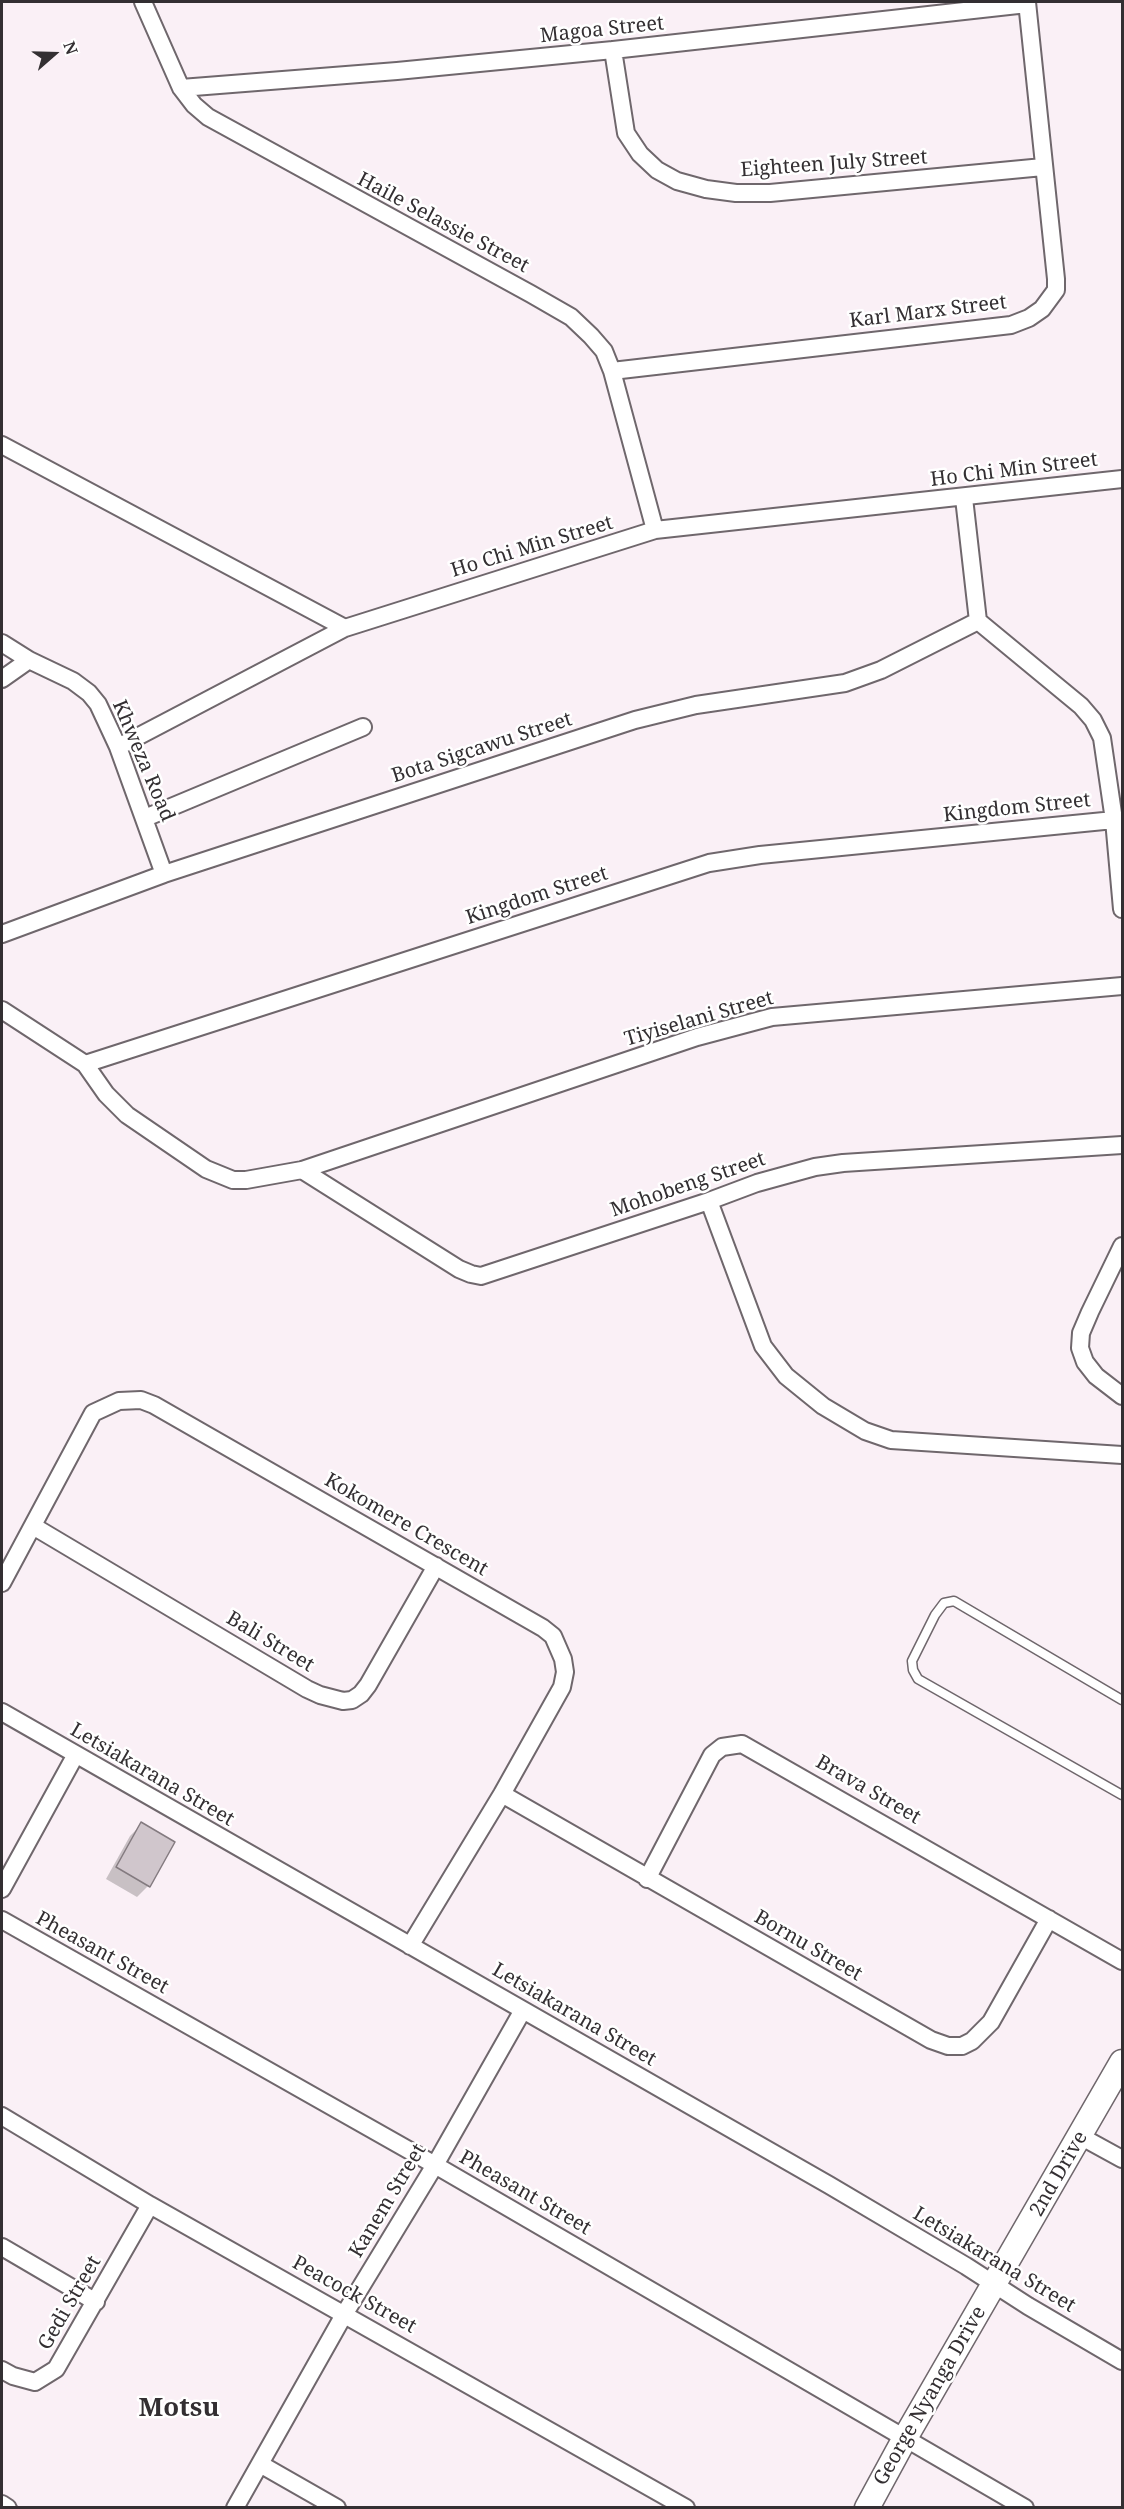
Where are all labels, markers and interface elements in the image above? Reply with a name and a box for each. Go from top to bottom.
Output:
street label: Magoa Street [539,12,665,48]
north arrow [24,24,84,84]
text: N [58,38,83,58]
street label: Eighteen July Street [740,146,928,182]
street label: Haile Selassie Street [353,168,533,278]
street label: Karl Marx Street [848,290,1008,334]
street label: Ho Chi Min Street [929,448,1099,492]
street label: Ho Chi Min Street [448,511,616,583]
street label: Khweza Road [107,697,179,825]
street label: Bota Sigcawu Street [389,708,575,788]
street label: Kingdom Street [942,788,1092,828]
street label: Kingdom Street [463,862,611,930]
street label: Tiyiselani Street [622,986,776,1052]
street label: Mohobeng Street [607,1147,769,1223]
street label: Kokomere Crescent [320,1468,492,1582]
street label: Bali Street [222,1606,318,1678]
street label: Letsiakarana Street [66,1718,238,1832]
street label: Brava Street [811,1750,925,1830]
street label: Bornu Street [750,1905,866,1987]
street label: Pheasant Street [31,1907,173,1999]
street label: Letsiakarana Street [488,1958,660,2072]
street label: 2nd Drive [1025,2127,1093,2221]
street label: Kanem Street [345,2140,431,2262]
street label: Pheasant Street [455,2146,595,2240]
street label: Letsiakarana Street [908,2202,1080,2318]
street label: Peacock Street [288,2251,420,2339]
street label: Gedi Street [33,2252,107,2354]
street label: George Nyanga Drive [869,2302,991,2490]
district label: Motsu [138,2393,220,2425]

